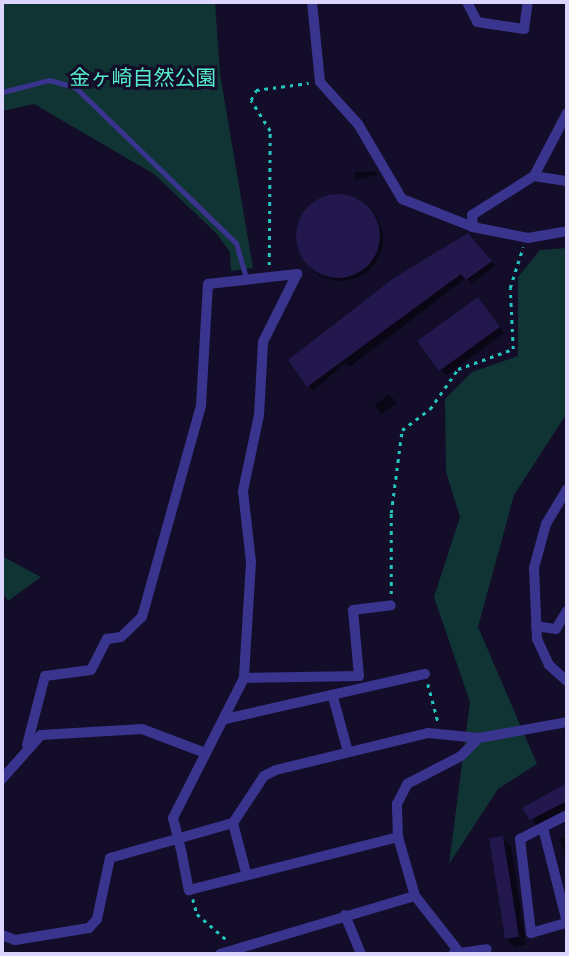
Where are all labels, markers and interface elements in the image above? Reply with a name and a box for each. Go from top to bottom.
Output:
park label: 金ヶ崎自然公園 [70,65,216,91]

